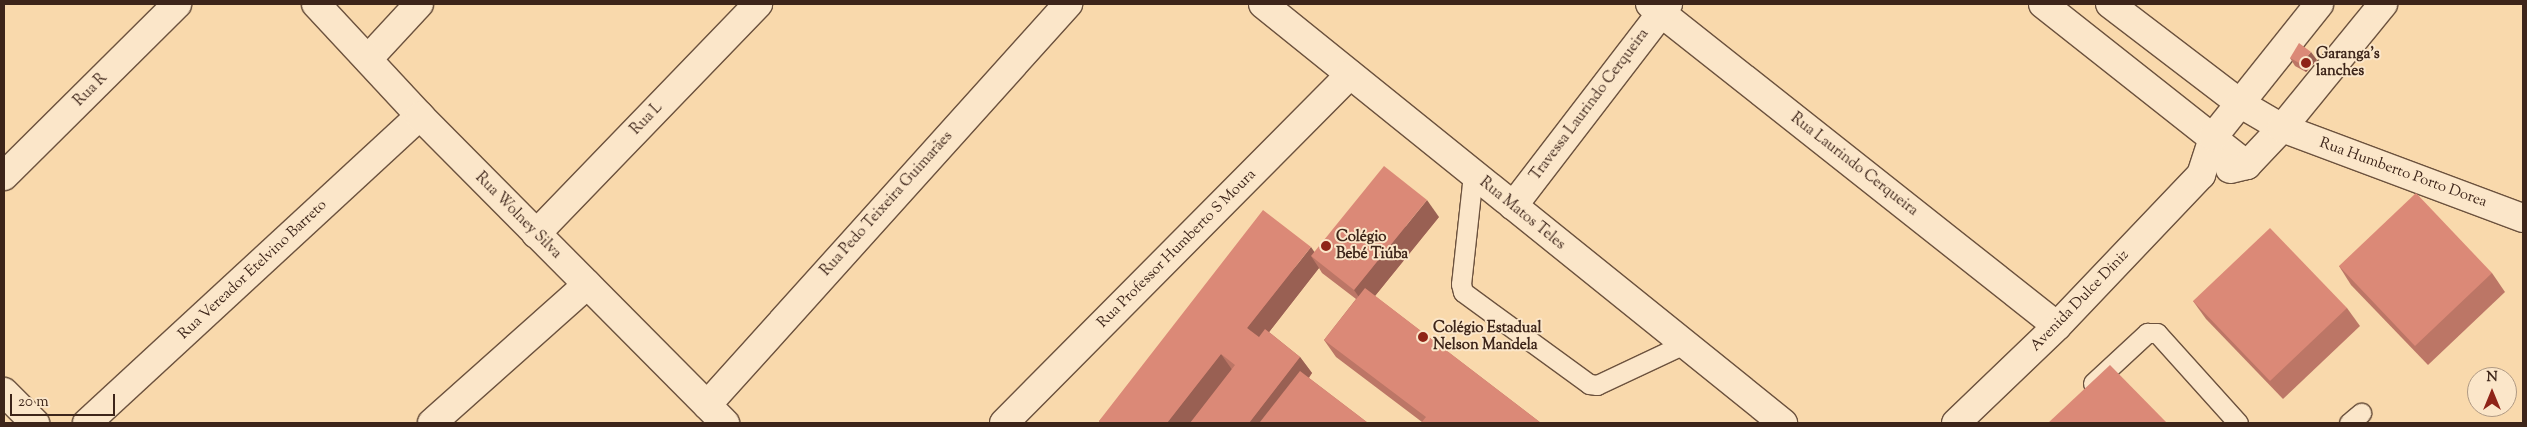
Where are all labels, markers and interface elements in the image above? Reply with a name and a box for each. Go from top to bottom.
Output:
street label: Travessa Laurindo Cerqueira [1527,26,1653,184]
place label: Garanga's lanches [2316,45,2380,80]
marker: Garanga's lanches [2300,57,2312,69]
street label: Rua R [71,70,111,110]
street label: Rua L [627,99,667,139]
street label: Rua Laurindo Cerqueira [1787,110,1921,220]
street label: Rua Pedo Teixeira Guimarães [817,128,957,280]
street label: Rua Humberto Porto Dorea [2317,134,2489,212]
street label: Rua Professor Humberto S Moura [1094,166,1260,332]
street label: Rua Wolney Silva [471,169,565,263]
street label: Rua Matos Teles [1475,174,1569,254]
street label: Rua Vereador Etelvino Barreto [175,196,331,344]
place label: Colégio Bebé Tiúba [1336,228,1408,263]
marker: Colégio Bebé Tiúba [1320,240,1332,252]
street label: Avenida Dulce Diniz [2027,247,2133,355]
place label: Colégio Estadual Nelson Mandela [1433,319,1542,354]
marker: Colégio Estadual Nelson Mandela [1417,331,1429,343]
north arrow [2467,367,2517,417]
text: N [2486,368,2498,388]
scale bar [12,384,118,416]
text: 20 m [18,392,49,413]

